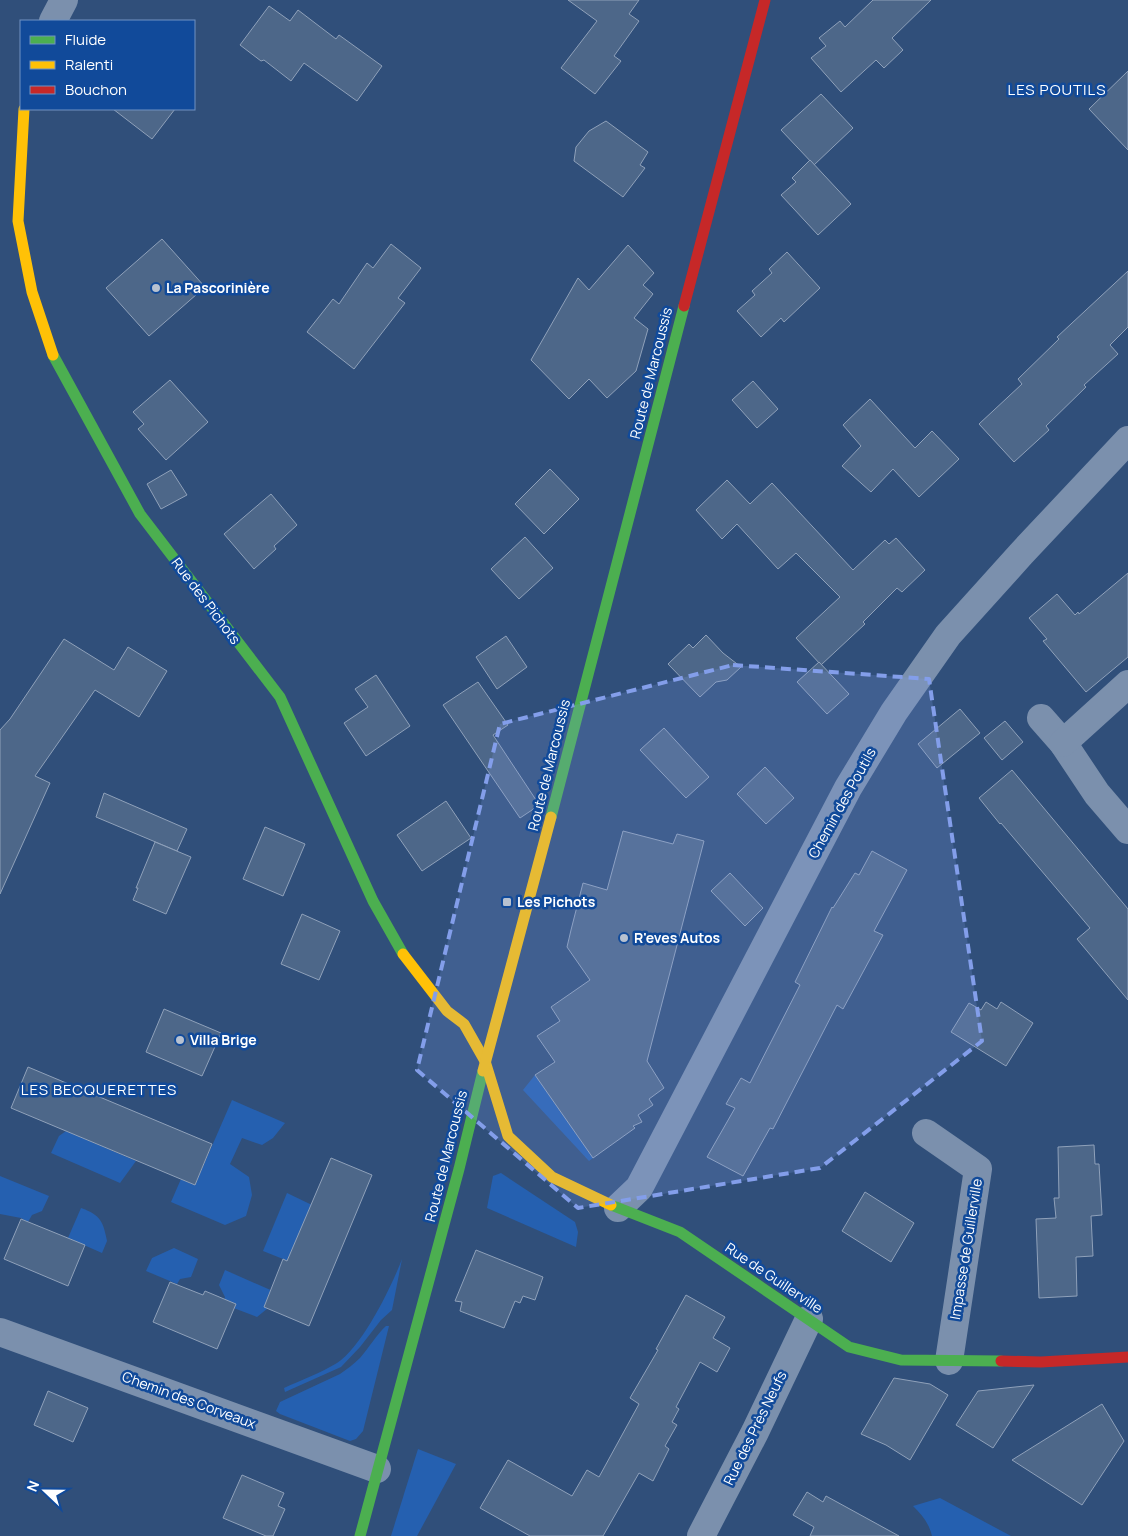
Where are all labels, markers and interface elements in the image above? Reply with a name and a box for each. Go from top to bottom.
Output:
legend [20,20,195,110]
text: Fluide [65,29,106,50]
text: Ralenti [65,54,113,75]
text: Bouchon [65,79,127,100]
district label: LES POUTILS [1008,79,1106,100]
place label: La Pascorinière [166,278,270,297]
marker: La Pascorinière [150,282,162,294]
street label: Route de Marcoussis [625,305,676,441]
street label: Rue des Pichots [168,554,245,648]
street label: Route de Marcoussis [523,697,574,833]
street label: Chemin des Poutils [803,744,880,861]
place label: Les Pichots [517,892,596,911]
marker: Les Pichots [501,896,513,908]
place label: R'eves Autos [634,928,720,947]
marker: R'eves Autos [618,932,630,944]
place label: Villa Brige [190,1030,257,1049]
marker: Villa Brige [174,1034,186,1046]
district label: LES BECQUERETTES [21,1079,177,1100]
street label: Route de Marcoussis [420,1088,471,1224]
street label: Impasse de Guillerville [945,1177,986,1321]
street label: Rue de Guillerville [722,1238,827,1317]
street label: Chemin des Corveaux [120,1367,259,1433]
street label: Rue des Près Neufs [719,1367,790,1488]
north arrow [20,1466,70,1516]
text: N [22,1478,43,1494]

